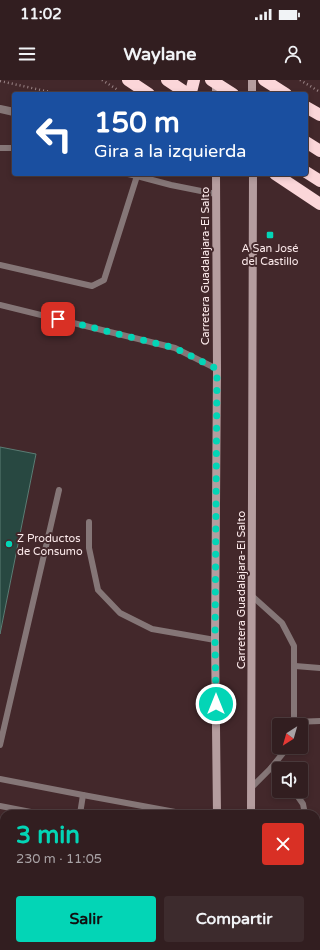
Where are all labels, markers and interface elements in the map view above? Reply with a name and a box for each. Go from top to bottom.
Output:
text: 11:02 [20,5,62,23]
icon: menu [16,43,38,65]
text: Waylane [124,43,196,65]
icon: person [282,43,304,65]
text: 150 m [94,106,180,140]
icon: left [28,108,80,160]
text: Gira a la izquierda [94,140,246,162]
street label: Carretera Guadalajara-El Salto [199,187,212,345]
marker: A San José del Castillo [265,230,275,240]
place label: A San José del Castillo [242,242,299,268]
pin [41,302,75,336]
icon: arrive [47,308,69,330]
street label: Carretera Guadalajara-El Salto [235,511,248,669]
place label: Z Productos de Consumo [17,532,83,558]
marker: Z Productos de Consumo [4,539,14,549]
position arrow [195,683,237,725]
north arrow [272,718,308,754]
map controls [272,718,308,798]
button: sound [272,762,308,798]
text: 3 min [16,821,80,850]
button: close [262,823,304,865]
text: 230 m · 11:05 [16,851,102,867]
button: Salir [16,896,156,942]
button: Compartir [164,896,304,942]

